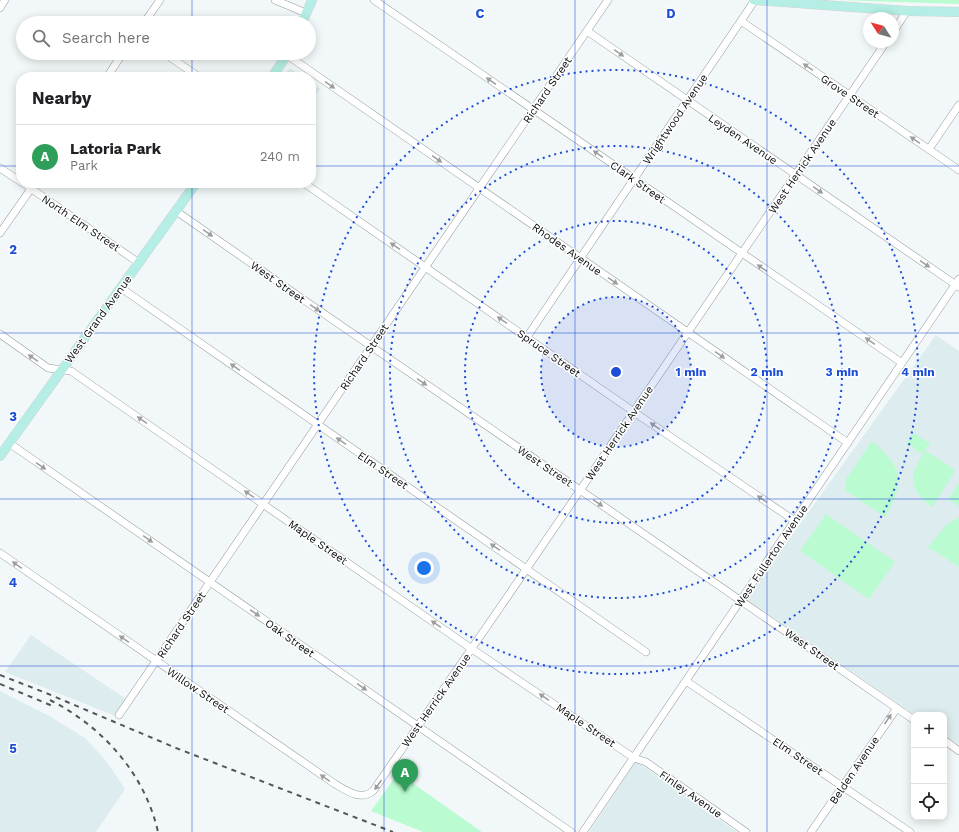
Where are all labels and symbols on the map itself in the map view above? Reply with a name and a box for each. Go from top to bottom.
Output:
text: C [476,6,485,21]
text: D [666,6,676,21]
north arrow [863,12,899,48]
one-way arrow [614,49,624,57]
street label: Richard Street [520,54,575,126]
one-way arrow [803,63,813,71]
street label: Wrightwood Avenue [640,72,711,167]
street label: Grove Street [818,72,882,121]
one-way arrow [486,77,496,85]
one-way arrow [325,81,336,89]
street label: Leyden Avenue [706,112,780,167]
street label: West Herrick Avenue [766,117,839,216]
one-way arrow [910,136,920,144]
one-way arrow [593,150,603,158]
one-way arrow [432,155,443,163]
street label: Clark Street [608,159,668,206]
one-way arrow [813,186,824,194]
street label: North Elm Street [39,192,123,255]
street label: Rhodes Avenue [529,221,604,278]
one-way arrow [203,229,214,237]
text: 2 [9,242,17,257]
one-way arrow [390,242,400,250]
street label: West Street [248,259,308,306]
one-way arrow [920,260,931,268]
one-way arrow [757,264,768,272]
street label: West Grand Avenue [62,273,135,366]
one-way arrow [608,277,618,285]
one-way arrow [310,304,320,312]
one-way arrow [497,316,507,324]
street label: Richard Street [337,321,392,393]
street label: Spruce Street [514,327,583,380]
one-way arrow [865,337,875,345]
one-way arrow [714,351,726,358]
one-way arrow [28,354,39,361]
one-way arrow [229,363,240,371]
centre of rings [609,365,623,379]
text: 1 min [676,365,706,379]
text: 2 min [751,365,783,379]
text: 3 min [826,365,858,379]
text: 4 min [901,365,935,379]
one-way arrow [417,378,427,386]
street label: West Herrick Avenue [583,384,656,483]
text: 3 [9,409,17,424]
one-way arrow [137,416,147,424]
one-way arrow [650,422,660,430]
one-way arrow [336,437,347,445]
street label: West Street [515,443,575,490]
street label: Elm Street [355,449,411,492]
one-way arrow [36,462,46,470]
one-way arrow [243,490,254,498]
one-way arrow [757,495,768,503]
one-way arrow [593,499,604,506]
street label: West Fullerton Avenue [732,502,811,610]
street label: Maple Street [286,517,350,568]
one-way arrow [143,535,153,543]
one-way arrow [490,543,500,551]
your location [414,558,434,578]
one-way arrow [12,561,22,569]
text: 4 [9,575,18,590]
street label: Richard Street [154,589,209,661]
one-way arrow [250,609,260,617]
street label: Oak Street [263,617,317,660]
one-way arrow [431,620,441,628]
street label: West Street [782,626,842,673]
one-way arrow [119,635,129,643]
street label: West Herrick Avenue [399,651,474,750]
street label: Willow Street [164,665,232,716]
one-way arrow [357,683,367,691]
one-way arrow [538,693,549,701]
street label: Maple Street [553,701,618,750]
one-way arrow [884,714,892,725]
street label: Belden Avenue [827,734,882,807]
street label: Elm Street [770,735,826,778]
text: 5 [9,741,17,756]
pin: A [392,759,418,792]
street label: Finley Avenue [657,768,725,821]
one-way arrow [320,774,331,781]
one-way arrow [374,780,382,790]

